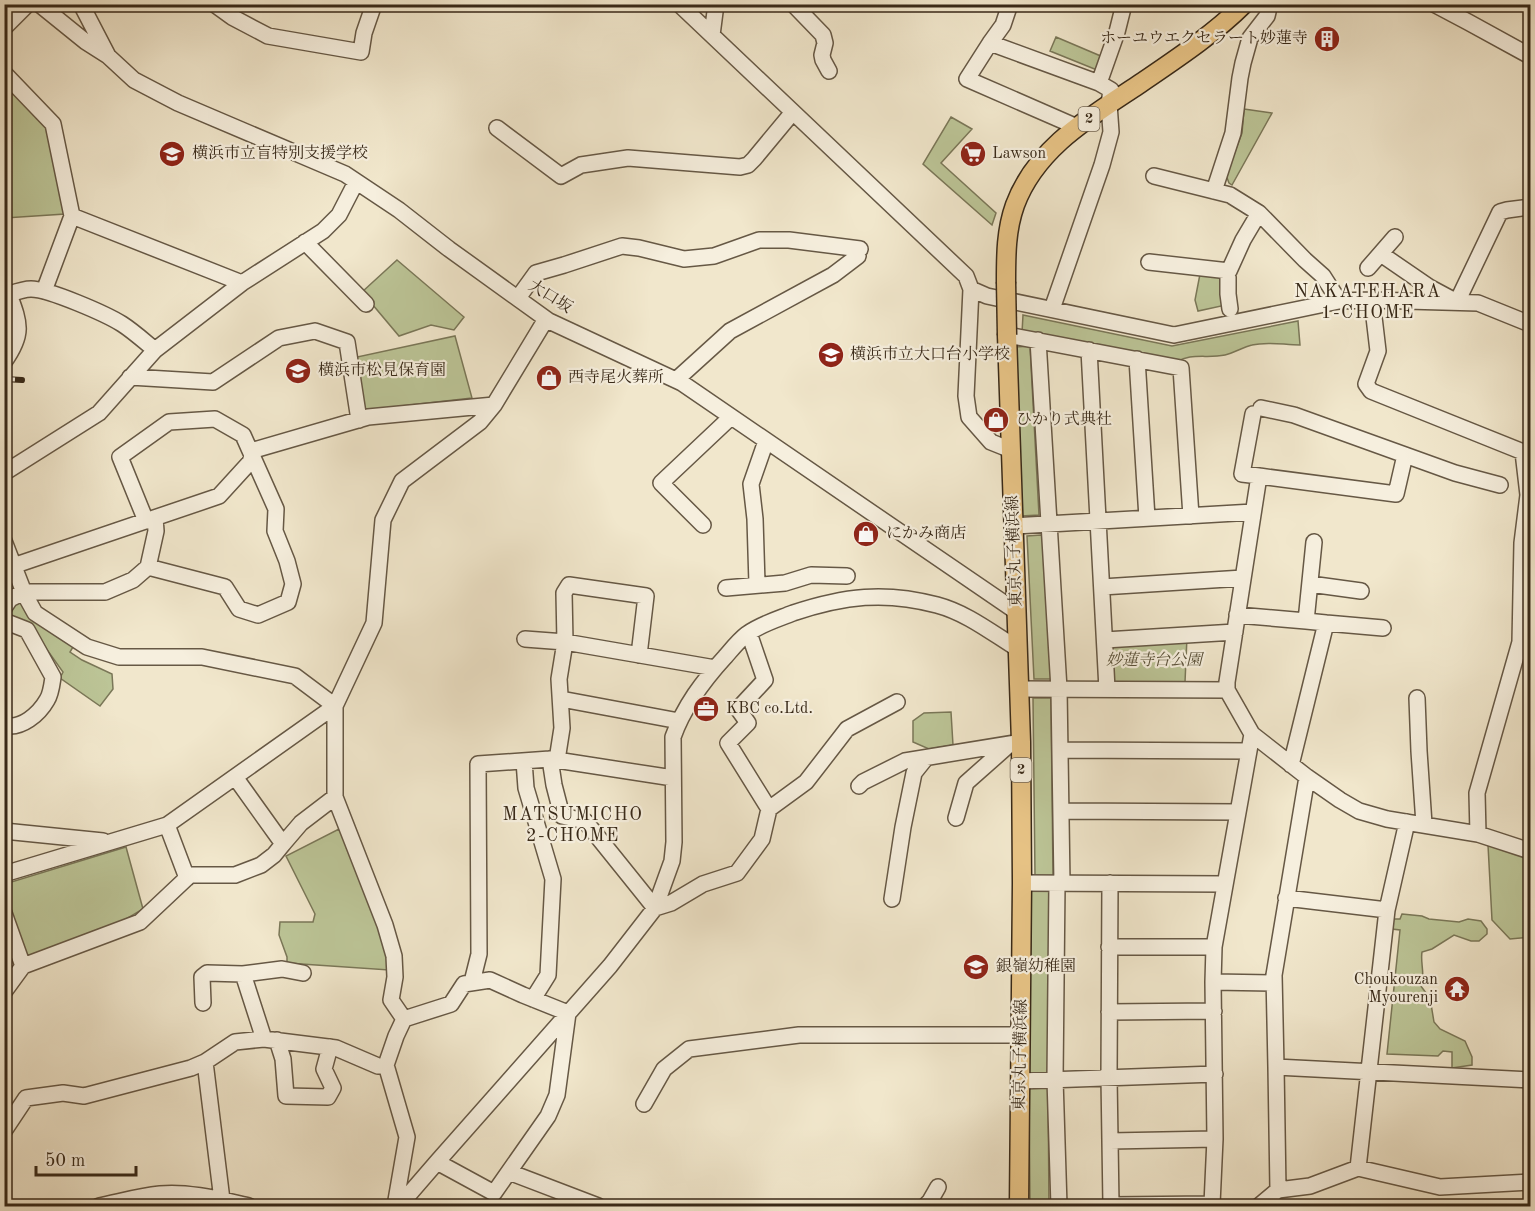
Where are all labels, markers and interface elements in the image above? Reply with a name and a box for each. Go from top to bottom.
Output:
building icon: ホーユウエクセラート妙蓮寺 [1312,24,1342,54]
place label: ホーユウエクセラート妙蓮寺 [1100,29,1308,47]
road number: 2 [1078,107,1100,131]
school or university icon: 横浜市立盲特別支援学校 [157,139,187,169]
supermarket icon: Lawson [958,139,988,169]
place label: 横浜市立盲特別支援学校 [192,144,368,162]
place label: Lawson [992,146,1047,162]
street label: 大口坂 [525,276,576,317]
district label: NAKATEHARA 1-CHOME [1294,283,1442,322]
school or university icon: 横浜市立大口台小学校 [816,340,846,370]
place label: 横浜市立大口台小学校 [850,345,1010,363]
school or university icon: 横浜市松見保育園 [283,356,313,386]
place label: 横浜市松見保育園 [318,361,446,379]
shop icon: 西寺尾火葬所 [534,363,564,393]
place label: 西寺尾火葬所 [568,368,664,386]
shop icon: ひかり式典社 [981,405,1011,435]
place label: ひかり式典社 [1016,410,1112,428]
street label: 東京丸子横浜線 [1003,495,1025,607]
shop icon: にかみ商店 [851,519,881,549]
place label: にかみ商店 [886,524,966,542]
park label: 妙蓮寺台公園 [1106,651,1205,669]
office icon: KBC co.Ltd. [691,694,721,724]
place label: KBC co.Ltd. [726,701,813,717]
road number: 2 [1010,758,1032,782]
district label: MATSUMICHO 2-CHOME [503,806,643,845]
school or university icon: 銀嶺幼稚園 [961,952,991,982]
place label: 銀嶺幼稚園 [996,957,1076,975]
place label: Choukouzan Myourenji [1354,972,1438,1006]
temple icon: Choukouzan Myourenji [1442,974,1472,1004]
street label: 東京丸子横浜線 [1010,999,1030,1111]
scale bar [36,1139,136,1177]
text: 50 m [45,1152,85,1170]

